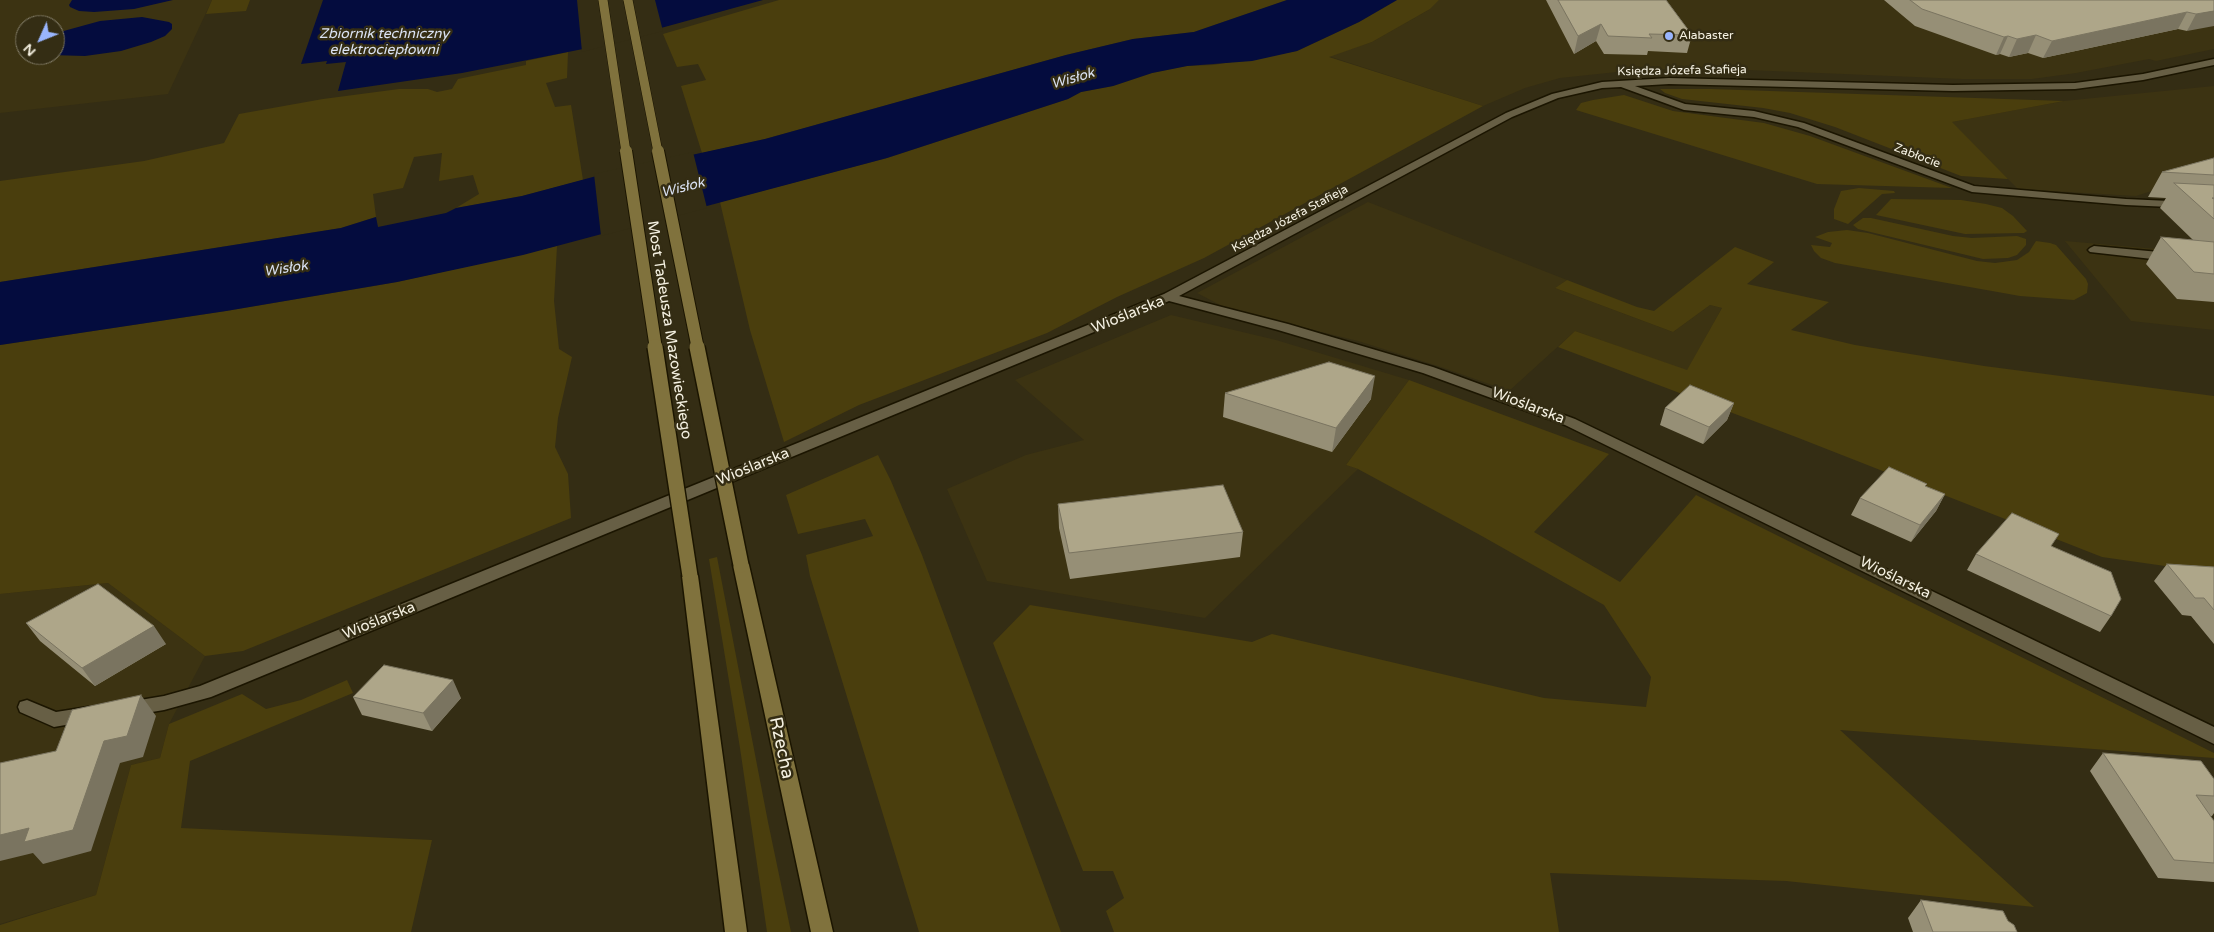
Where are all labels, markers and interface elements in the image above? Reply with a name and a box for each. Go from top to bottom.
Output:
north arrow [15,15,65,65]
water label: Zbiornik techniczny elektrociepłowni [319,26,449,58]
place label: Alabaster [1679,29,1734,43]
marker: Alabaster [1663,30,1675,42]
text: N [20,40,40,60]
street label: Księdza Józefa Stafieja [1617,63,1747,79]
water label: Wisłok [1050,65,1096,93]
street label: Zabłocie [1892,141,1942,171]
water label: Wisłok [660,175,706,201]
street label: Księdza Józefa Stafieja [1229,182,1351,256]
street label: Most Tadeusza Mazowieckiego [643,219,695,441]
water label: Wisłok [263,257,309,281]
street label: Wioślarska [1089,292,1167,338]
street label: Wioślarska [1489,384,1567,428]
street label: Wioślarska [714,444,792,490]
street label: Wioślarska [1857,553,1933,603]
street label: Wioślarska [340,598,418,644]
street label: Rzecha [764,715,798,781]

